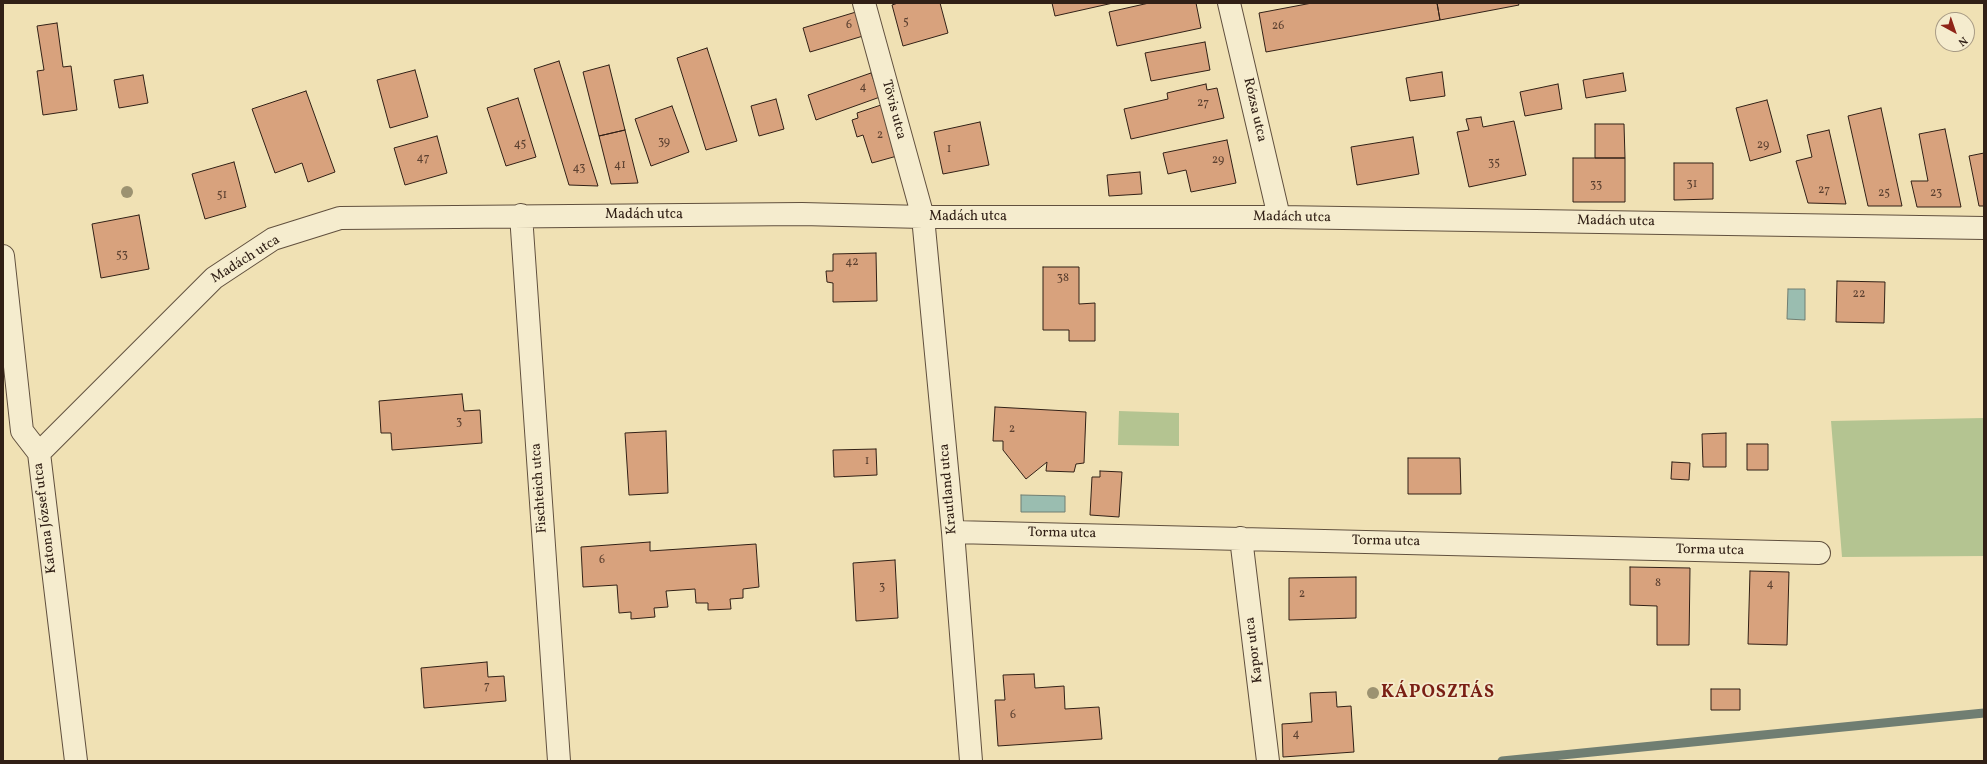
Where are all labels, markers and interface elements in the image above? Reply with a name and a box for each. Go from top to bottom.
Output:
north arrow [1935,12,1975,52]
house number: 5 [903,16,909,30]
house number: 6 [846,19,852,33]
house number: 26 [1272,20,1284,34]
text: N [1955,32,1970,49]
street label: Rózsa utca [1238,76,1270,144]
street label: Tövis utca [877,78,909,142]
house number: 4 [859,81,867,95]
house number: 27 [1197,97,1209,111]
house number: 2 [877,129,883,143]
house number: 39 [658,136,670,150]
house number: 45 [514,138,526,152]
house number: 29 [1757,139,1769,153]
house number: 1 [947,143,951,157]
house number: 47 [417,152,429,166]
house number: 29 [1212,154,1224,168]
house number: 35 [1488,157,1500,171]
house number: 41 [614,159,626,173]
house number: 43 [573,162,585,176]
house number: 31 [1687,178,1697,192]
house number: 33 [1590,179,1602,193]
house number: 27 [1818,184,1830,198]
house number: 25 [1878,187,1890,201]
house number: 23 [1930,187,1942,201]
house number: 51 [217,189,227,203]
street label: Madách utca [605,207,683,223]
street label: Madách utca [929,209,1007,225]
street label: Madách utca [1253,209,1331,227]
street label: Madách utca [1577,213,1655,231]
street label: Madách utca [209,232,283,288]
house number: 53 [116,249,128,263]
house number: 42 [845,256,859,270]
house number: 38 [1057,272,1069,286]
house number: 22 [1853,288,1865,302]
house number: 3 [456,416,462,430]
house number: 2 [1009,423,1015,437]
street label: Fischteich utca [528,442,552,534]
street label: Krautland utca [937,443,961,535]
house number: 1 [865,455,869,469]
street label: Katona József utca [31,461,61,575]
street label: Torma utca [1028,525,1096,543]
street label: Torma utca [1352,533,1420,551]
street label: Torma utca [1676,542,1744,560]
house number: 6 [599,554,605,568]
house number: 8 [1655,577,1661,591]
house number: 4 [1766,578,1774,592]
house number: 3 [879,581,885,595]
house number: 2 [1299,588,1305,602]
street label: Kapor utca [1243,616,1267,684]
house number: 7 [484,680,490,694]
district label: KÁPOSZTÁS [1381,683,1495,705]
house number: 6 [1010,709,1016,723]
house number: 4 [1292,728,1300,742]

